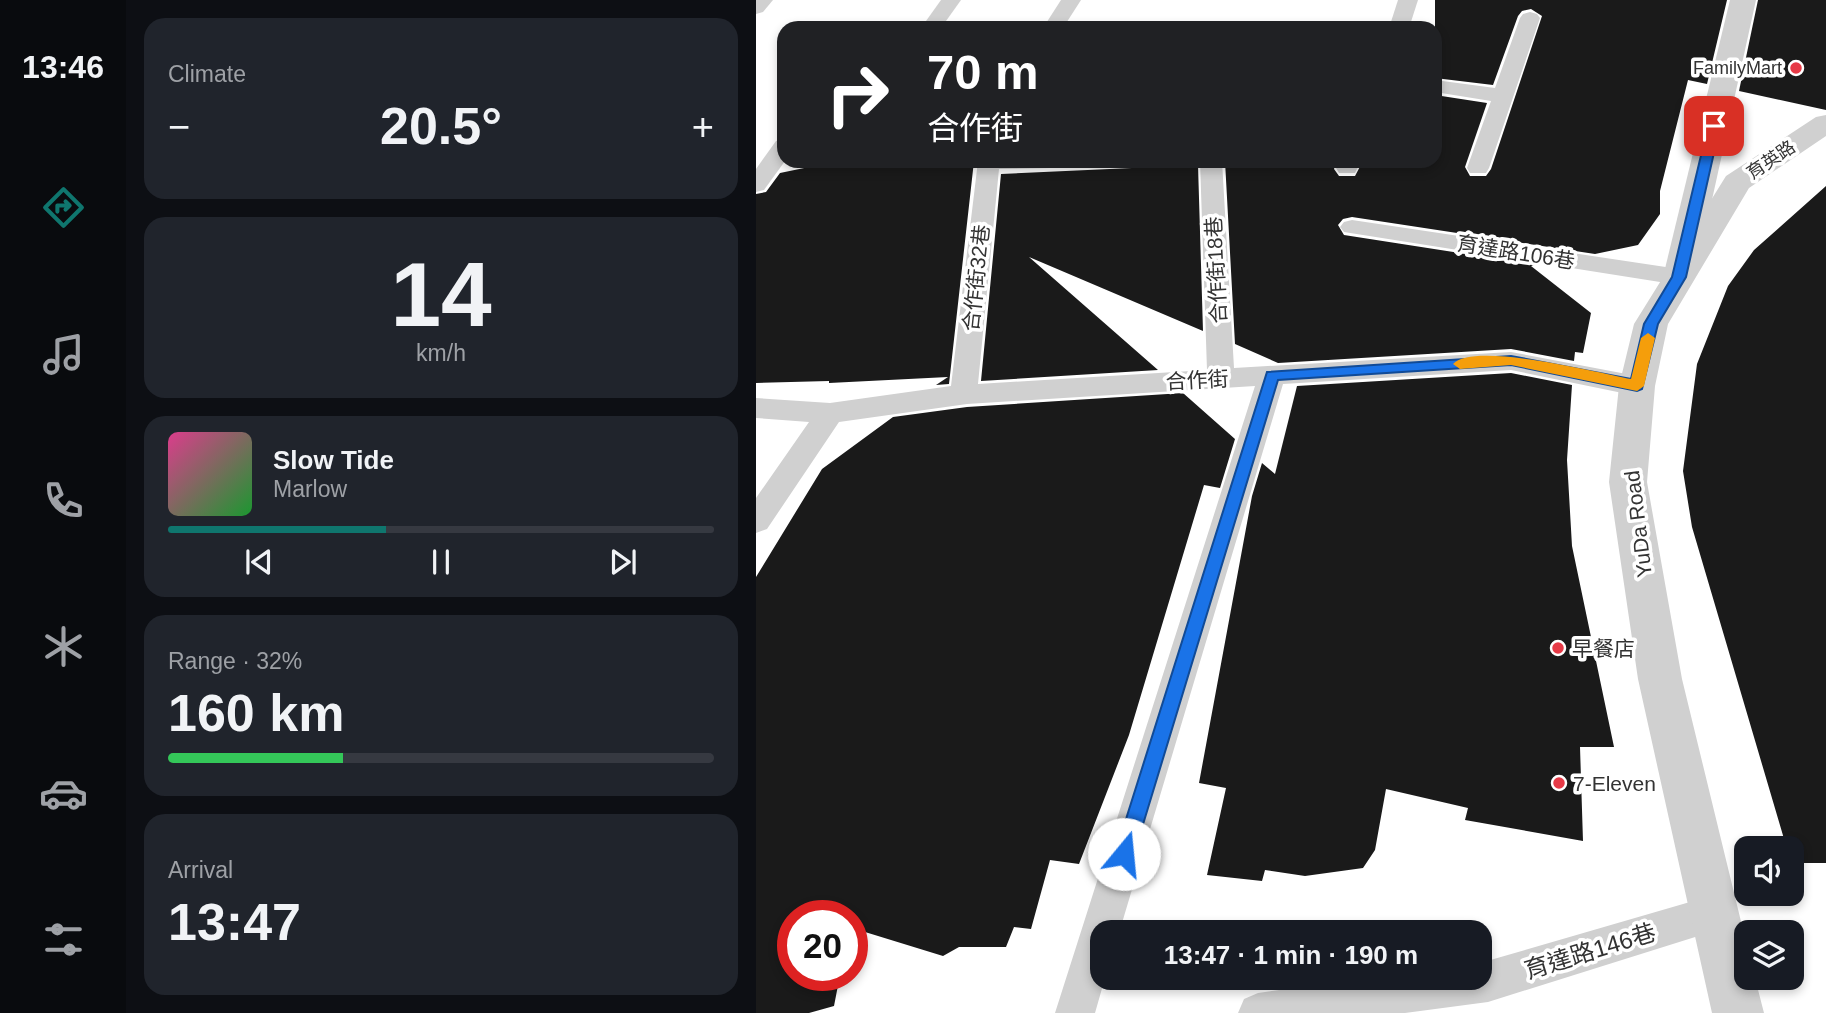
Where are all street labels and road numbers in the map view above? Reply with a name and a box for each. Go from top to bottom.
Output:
street label: 育英路 [1743,137,1799,183]
street label: 合作街18巷 [1202,216,1230,324]
street label: 合作街32巷 [959,223,993,333]
street label: 育達路106巷 [1455,231,1577,273]
street label: 合作街 [1165,367,1229,393]
street label: YuDa Road [1620,469,1656,579]
street label: 育達路146巷 [1521,918,1659,984]

